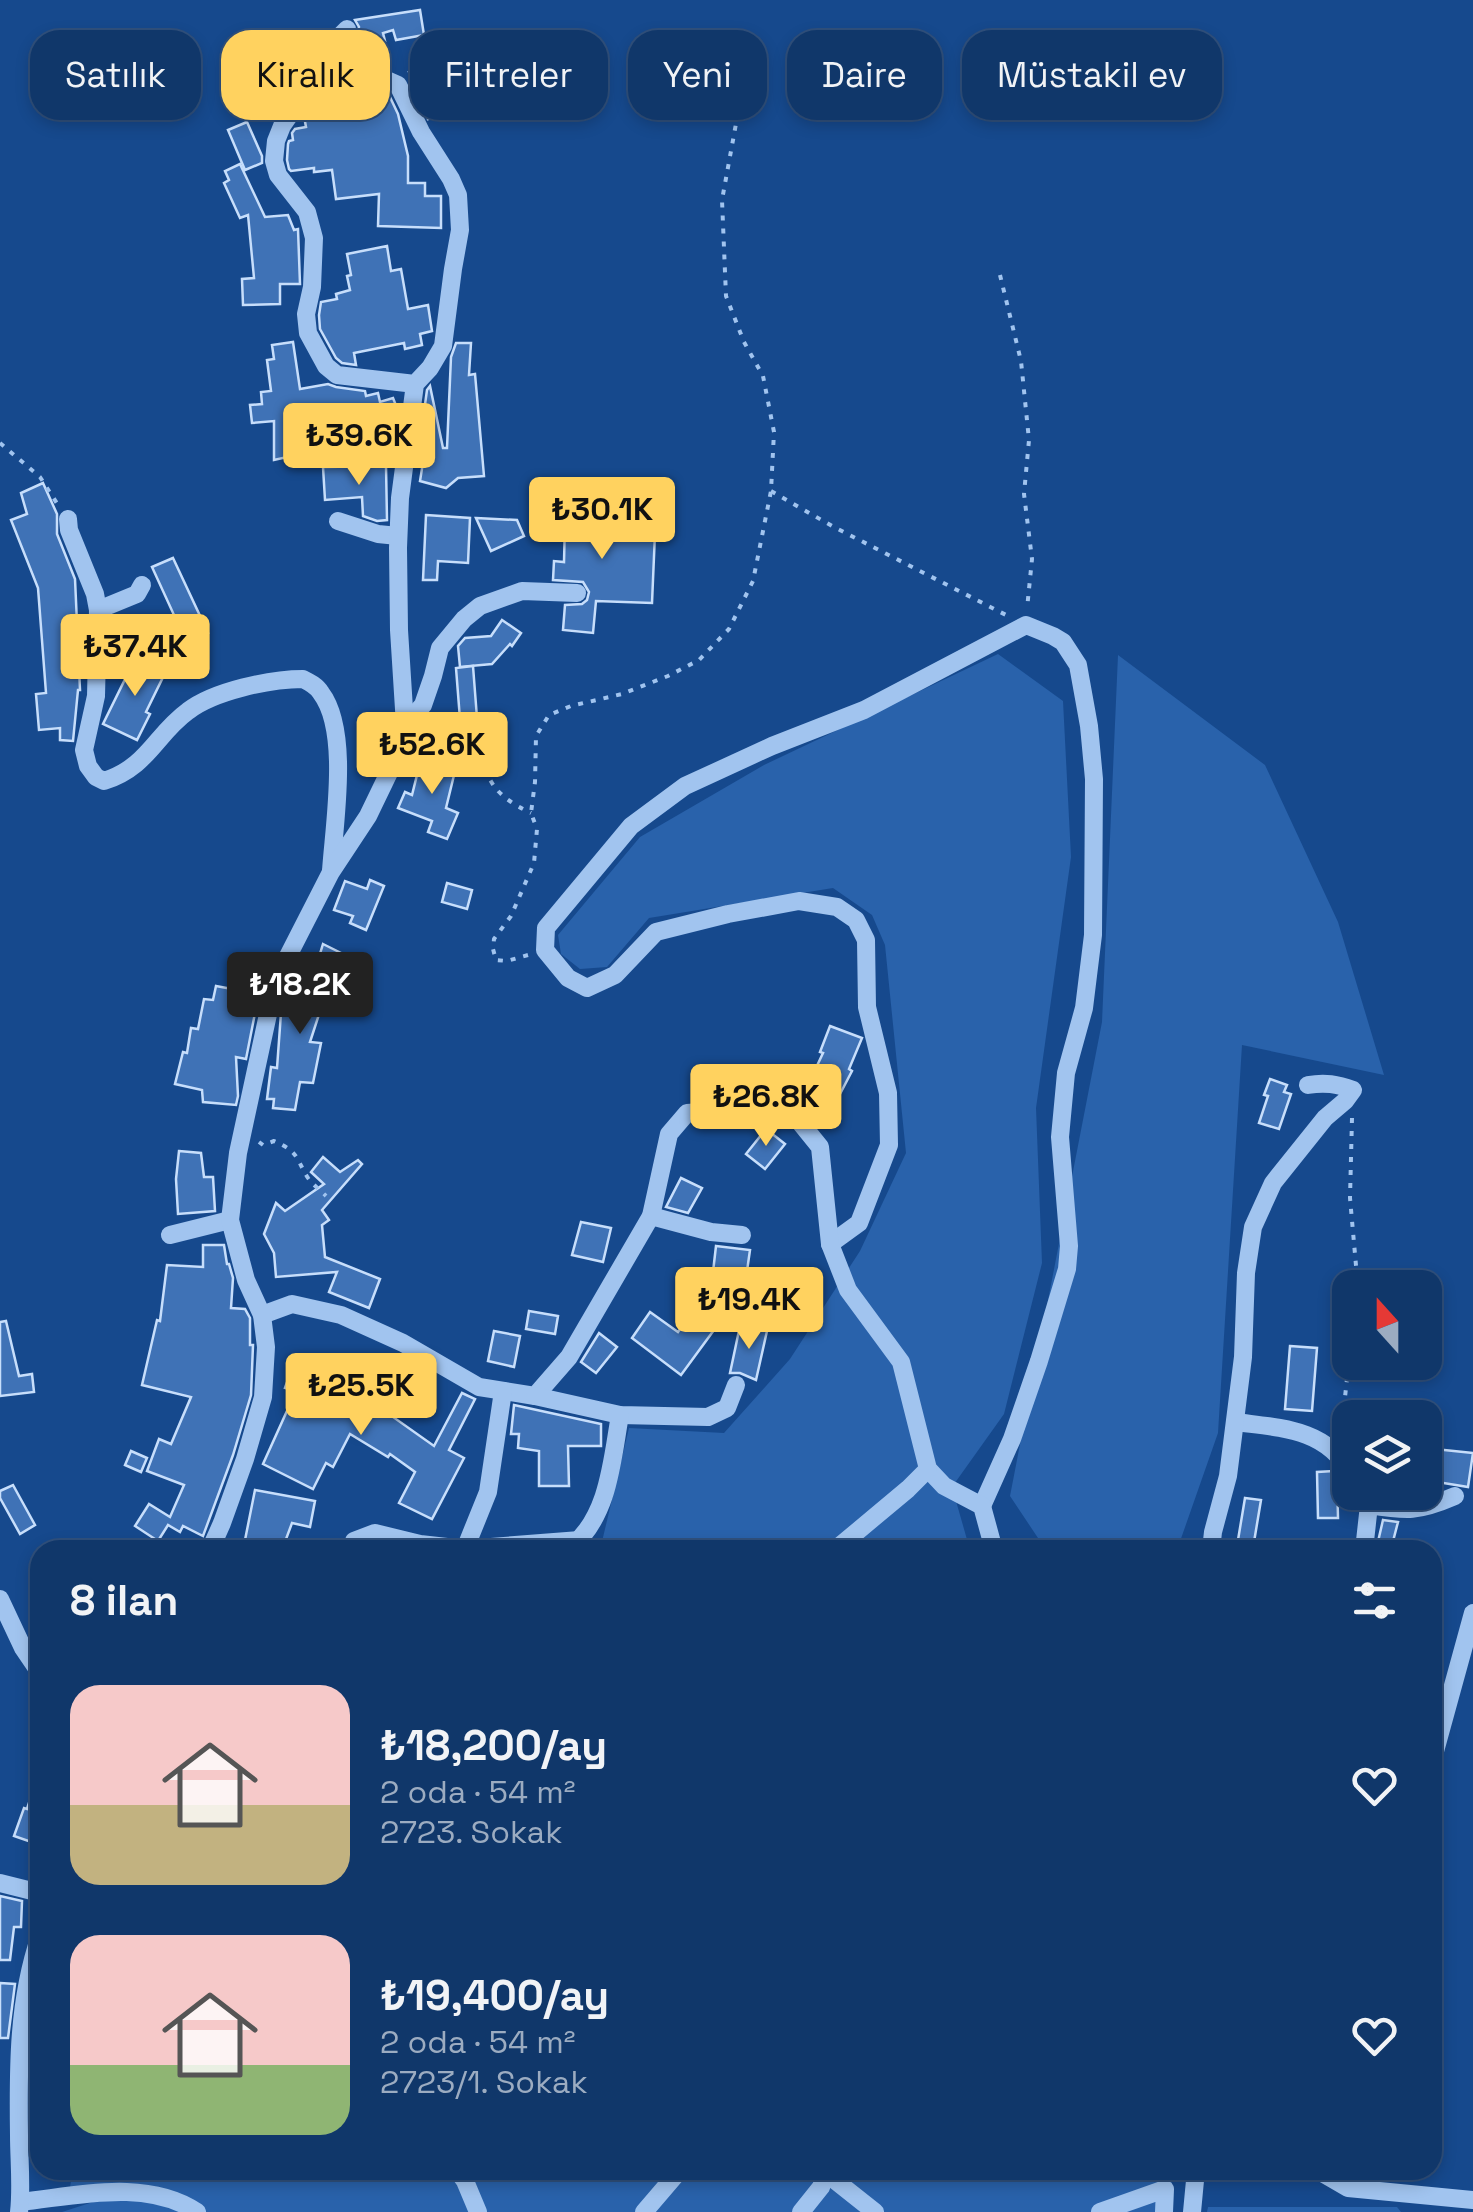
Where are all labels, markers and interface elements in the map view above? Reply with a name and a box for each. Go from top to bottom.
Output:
chip: Satılık [30,30,201,120]
chip: Kiralık [221,30,390,120]
chip: Filtreler [410,30,608,120]
chip: Yeni [628,30,767,120]
chip: Daire [787,30,942,120]
chip: Müstakil ev [962,30,1222,120]
pin: ₺39.6K [278,403,440,488]
text: ₺39.6K [305,415,413,455]
pin: ₺30.1K [521,477,683,562]
text: ₺30.1K [551,489,653,529]
pin: ₺37.4K [54,614,216,699]
text: ₺37.4K [83,626,187,666]
pin: ₺52.6K [351,712,513,797]
text: ₺52.6K [379,724,485,764]
pin: ₺18.2K [219,952,381,1037]
text: ₺18.2K [249,964,351,1004]
pin: ₺26.8K [685,1064,847,1149]
text: ₺26.8K [712,1076,820,1116]
pin: ₺19.4K [668,1267,830,1352]
north arrow [1332,1270,1442,1380]
map controls [1332,1270,1442,1510]
text: ₺19.4K [697,1279,801,1319]
pin: ₺25.5K [280,1353,442,1438]
text: ₺25.5K [308,1365,414,1405]
button: layers [1332,1400,1442,1510]
icon: filters [1347,1573,1402,1628]
text: 8 ilan [70,1574,178,1627]
text: ₺18,200/ay [380,1719,607,1772]
icon: home [150,1725,270,1845]
icon: heart [1347,1758,1402,1813]
text: 2 oda · 54 m² [380,1772,575,1812]
text: 2723. Sokak [380,1812,562,1852]
text: ₺19,400/ay [380,1969,609,2022]
icon: home [150,1975,270,2095]
icon: heart [1347,2008,1402,2063]
text: 2 oda · 54 m² [380,2022,575,2062]
text: 2723/1. Sokak [380,2062,588,2102]

